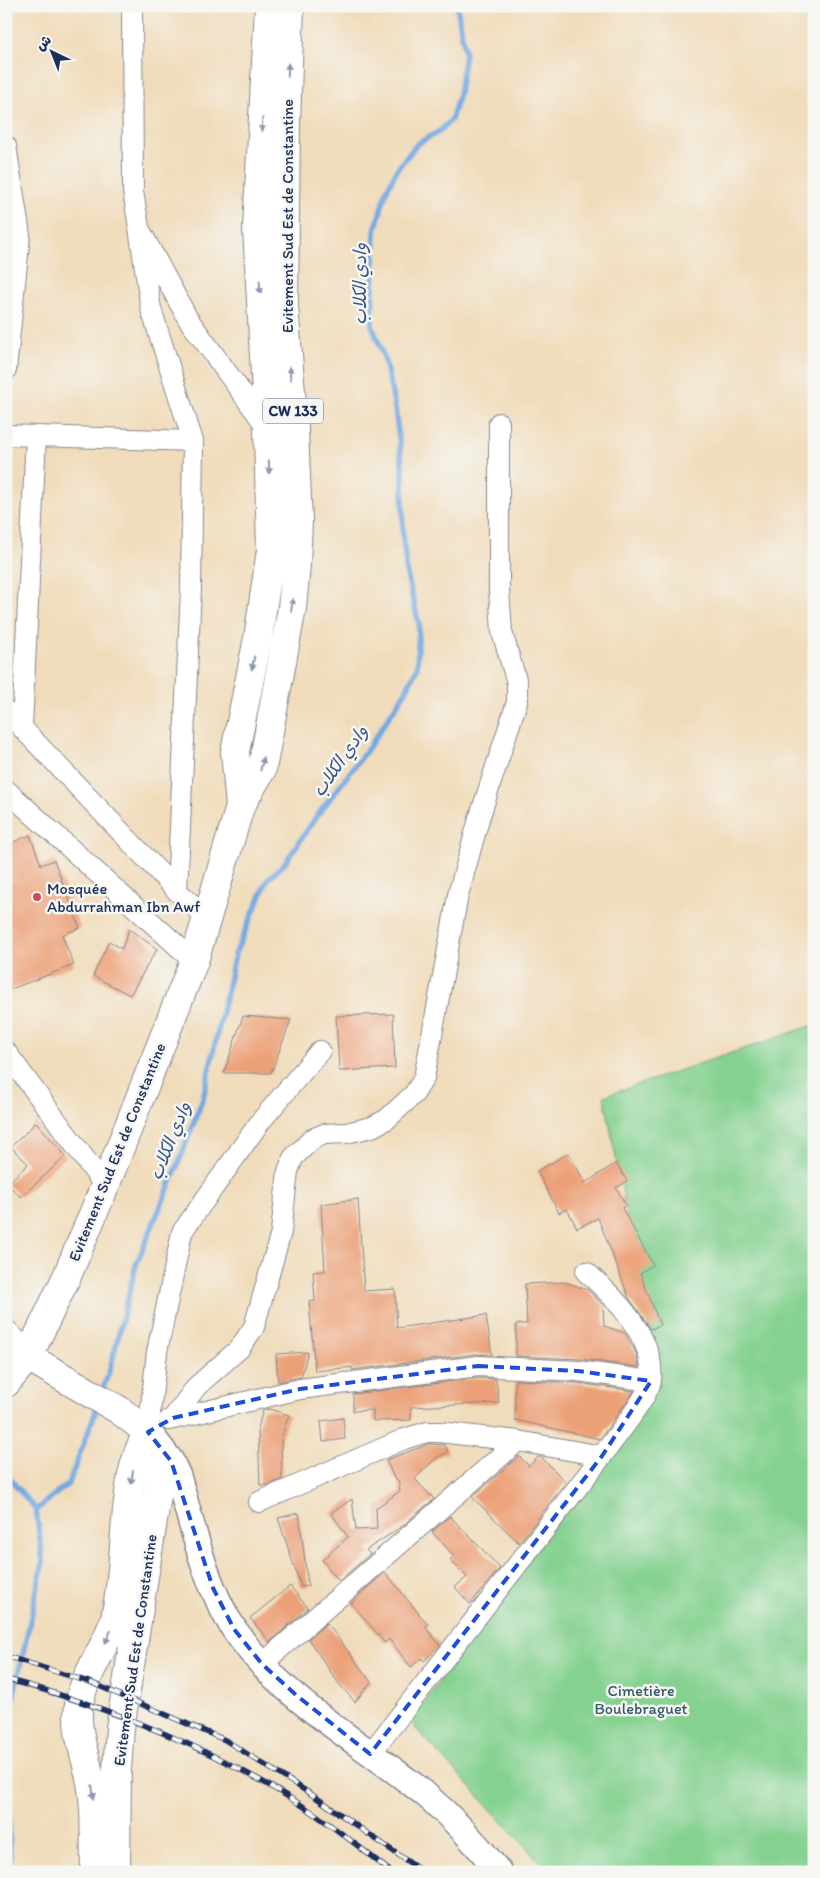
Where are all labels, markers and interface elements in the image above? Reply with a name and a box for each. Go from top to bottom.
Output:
north arrow [28,28,78,78]
text: ش [32,31,55,54]
one-way arrow [284,62,292,78]
street label: Evitement Sud Est de Constantine [278,99,297,333]
one-way arrow [258,117,266,133]
water label: وادي الكلاب [349,242,373,325]
one-way arrow [256,279,264,295]
one-way arrow [286,364,294,380]
road number: CW 133 [263,398,323,424]
one-way arrow [265,459,273,475]
one-way arrow [288,596,296,612]
one-way arrow [249,655,257,670]
water label: وادي الكلاب [307,721,375,802]
one-way arrow [258,757,266,772]
place label: Mosquée Abdurrahman Ibn Awf [47,879,200,916]
marker: Mosquée Abdurrahman Ibn Awf [31,891,43,903]
street label: Evitement Sud Est de Constantine [64,1040,170,1264]
water label: وادي الكلاب [144,1098,198,1184]
one-way arrow [128,1470,136,1486]
street label: Evitement Sud Est de Constantine [109,1533,161,1767]
one-way arrow [104,1630,112,1644]
park label: Cimetière Boulebraguet [594,1681,688,1718]
one-way arrow [89,1784,97,1800]

